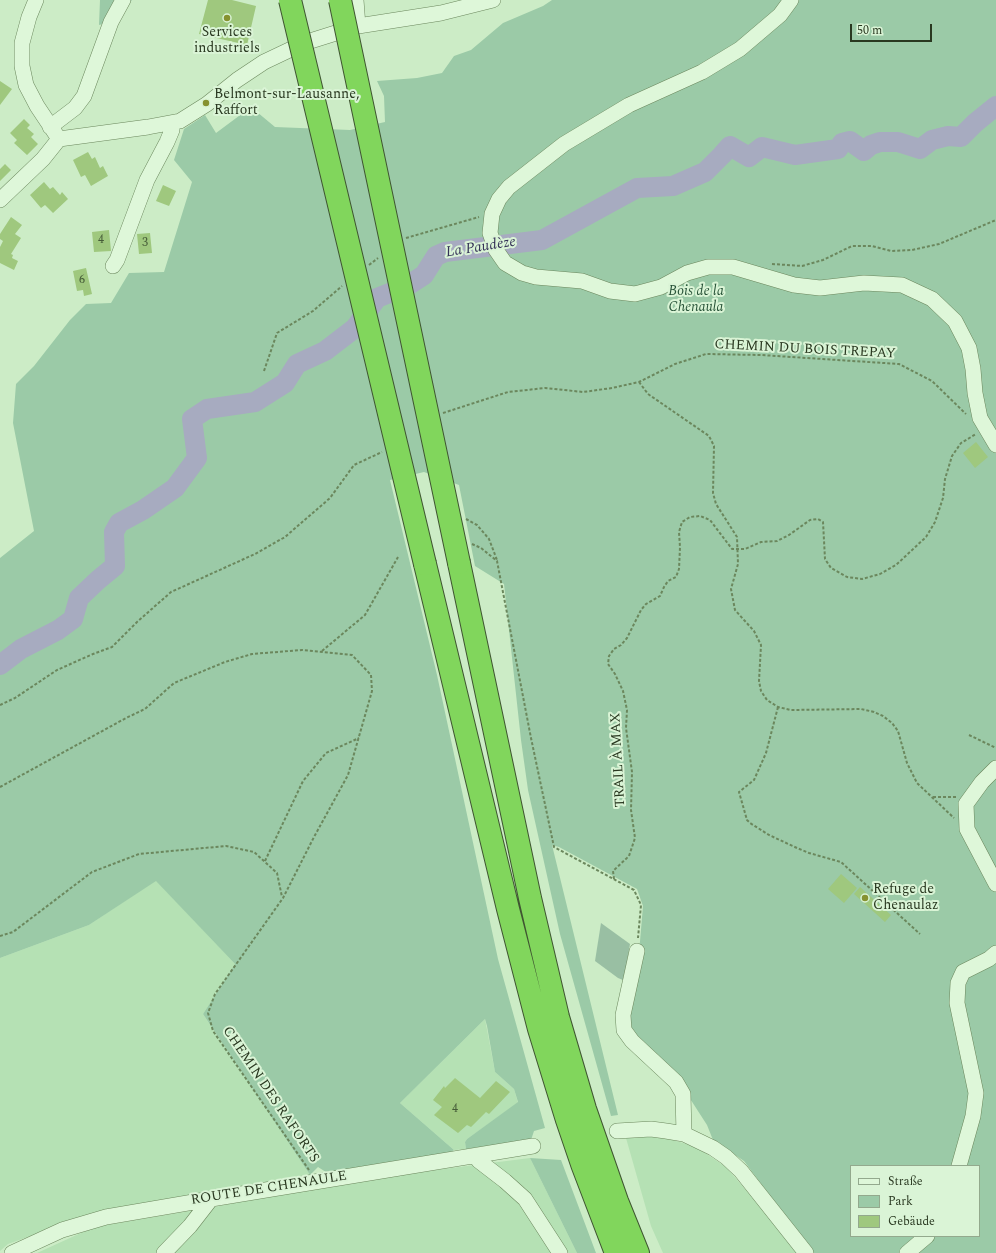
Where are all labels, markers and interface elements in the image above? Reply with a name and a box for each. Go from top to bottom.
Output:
marker: Services industriels [222,13,232,23]
scale bar [852,16,934,42]
text: 50 m [857,21,882,40]
place label: Services industriels [194,25,260,58]
place label: Belmont-sur-Lausanne, Raffort [214,87,360,120]
marker: Belmont-sur-Lausanne, Raffort [201,98,211,108]
house number: 4 [98,234,104,248]
water label: La Paudèze [445,234,517,262]
house number: 3 [142,237,148,251]
house number: 6 [79,274,85,288]
park label: Bois de la Chenaula [668,284,724,316]
street label: CHEMIN DU BOIS TREPAY [714,337,896,363]
street label: TRAIL À MAX [608,712,630,808]
place label: Refuge de Chenaulaz [873,882,938,914]
marker: Refuge de Chenaulaz [860,893,870,903]
street label: CHEMIN DES RAFORTS [218,1024,322,1166]
house number: 4 [452,1103,458,1117]
legend [850,1165,980,1237]
street label: ROUTE DE CHENAULE [190,1168,348,1210]
text: Straße [888,1172,923,1191]
text: Park [888,1192,913,1211]
text: Gebäude [888,1212,935,1231]

